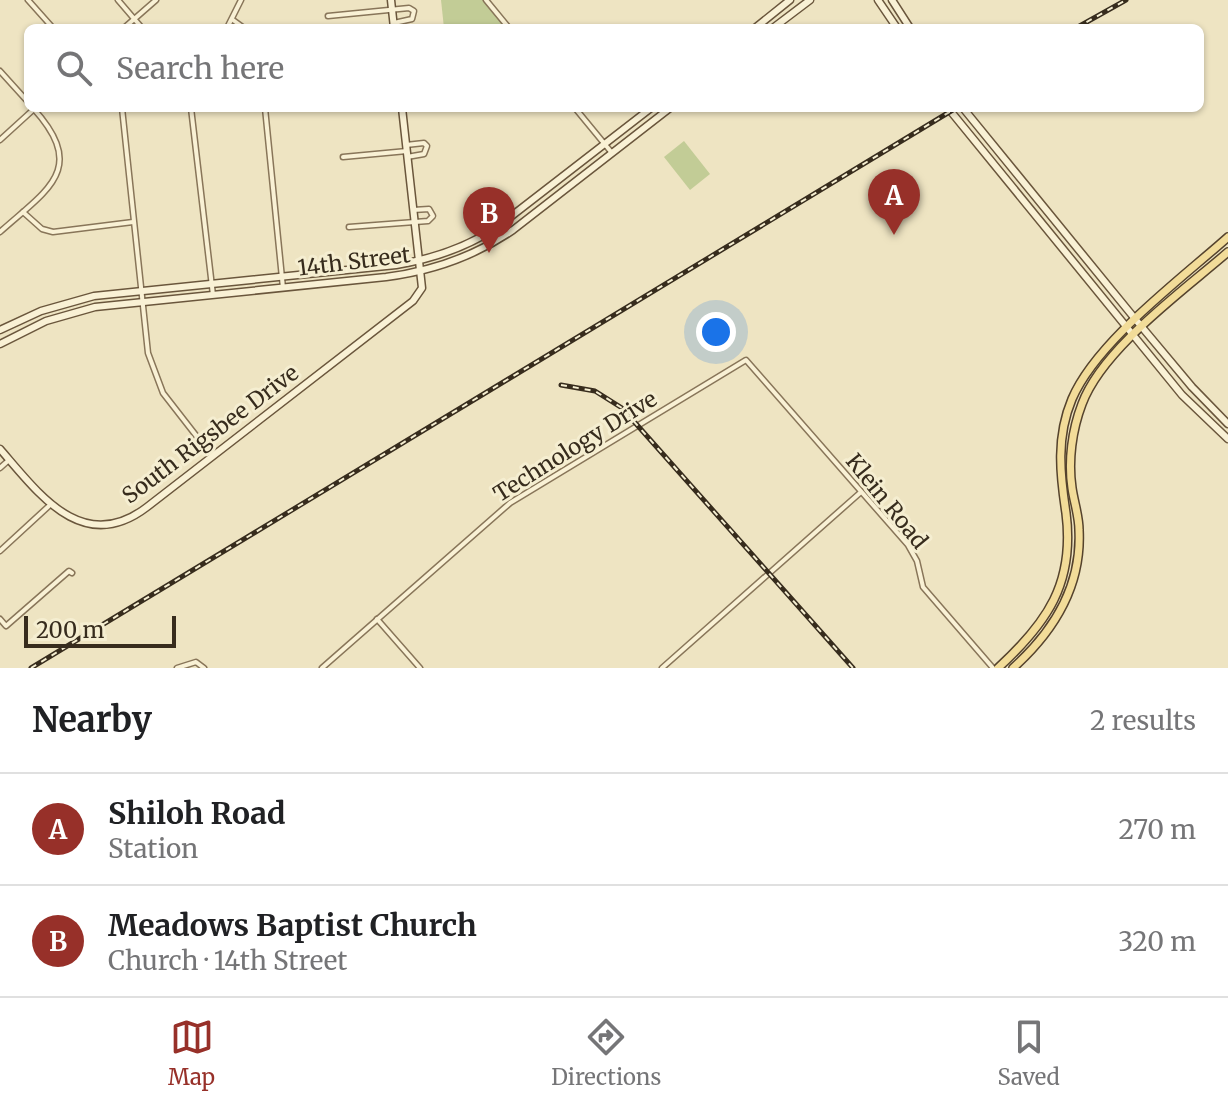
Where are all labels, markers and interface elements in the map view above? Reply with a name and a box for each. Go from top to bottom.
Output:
search box [24,24,1204,112]
icon: search [52,46,96,90]
text: Search here [116,49,284,87]
pin: A [868,169,920,235]
pin: B [463,187,515,253]
street label: 14th Street [296,240,412,282]
your location [696,312,736,352]
street label: South Rigsbee Drive [116,359,304,509]
street label: Technology Drive [488,384,662,508]
street label: Klein Road [840,448,934,554]
scale bar [24,612,176,648]
text: 200 m [36,616,104,644]
text: Nearby [32,699,152,741]
text: 2 results [1090,704,1196,737]
text: Shiloh Road [108,794,286,832]
text: A [49,813,67,846]
text: 270 m [1119,813,1196,846]
text: Station [108,832,198,865]
text: Meadows Baptist Church [108,906,477,944]
text: B [49,925,67,958]
text: 320 m [1118,925,1196,958]
text: Church · 14th Street [108,944,347,977]
tab: Map [168,1015,215,1091]
tab: Directions [551,1015,661,1091]
tab: Saved [998,1015,1060,1091]

